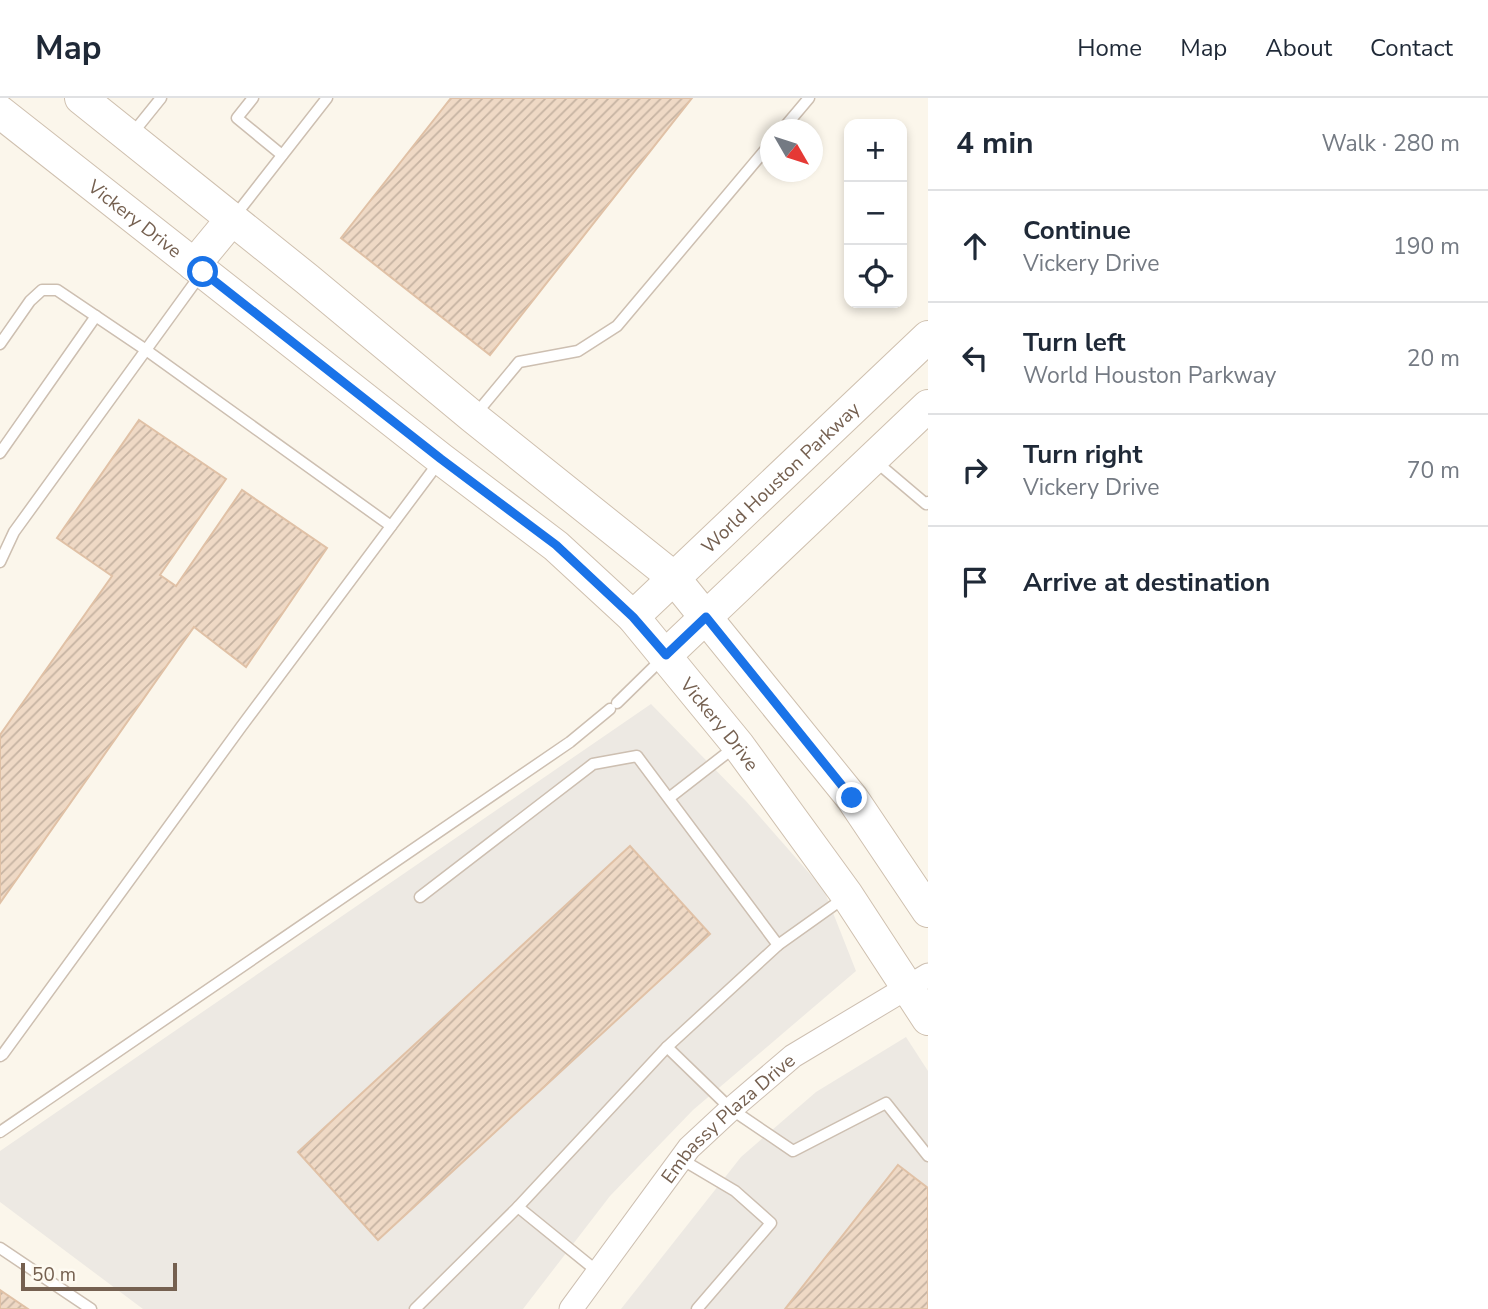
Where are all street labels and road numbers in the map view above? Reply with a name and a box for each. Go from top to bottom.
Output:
street label: Vickery Drive [81,173,187,264]
street label: World Houston Parkway [696,396,866,560]
street label: Vickery Drive [673,672,765,777]
street label: Embassy Plaza Drive [655,1048,801,1189]

